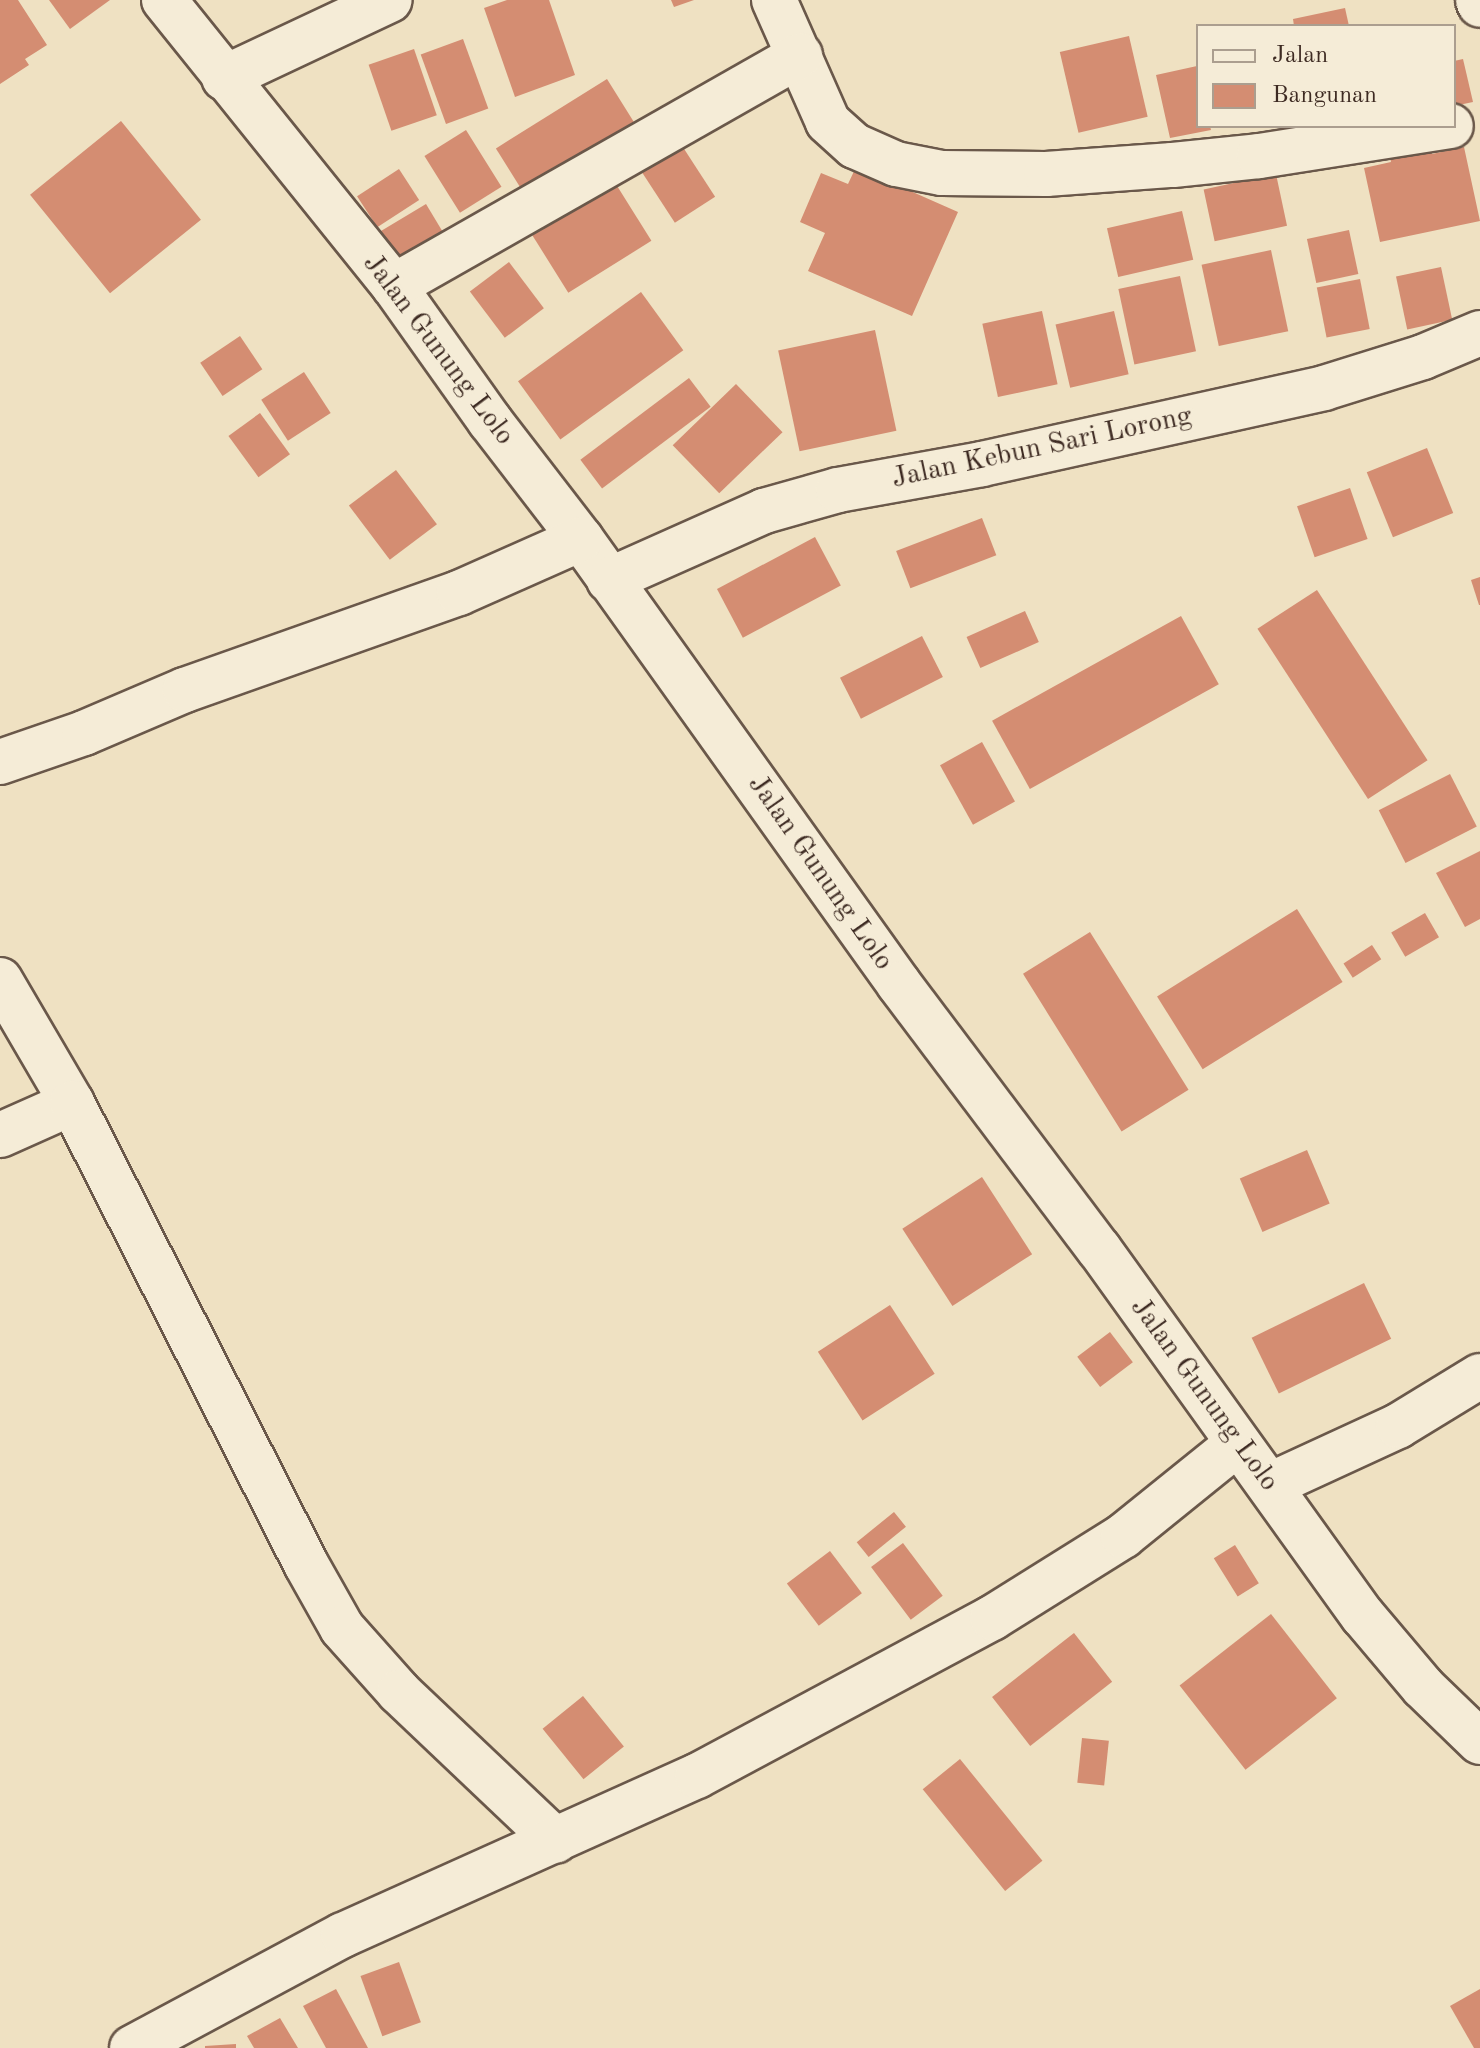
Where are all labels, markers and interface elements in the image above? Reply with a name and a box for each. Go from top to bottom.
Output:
legend [1196,24,1456,128]
text: Jalan [1272,44,1328,68]
text: Bangunan [1272,84,1377,108]
street label: Jalan Gunung Lolo [355,248,521,452]
street label: Jalan Kebun Sari Lorong [889,400,1195,496]
street label: Jalan Gunung Lolo [740,769,900,977]
street label: Jalan Gunung Lolo [1123,1292,1285,1498]

